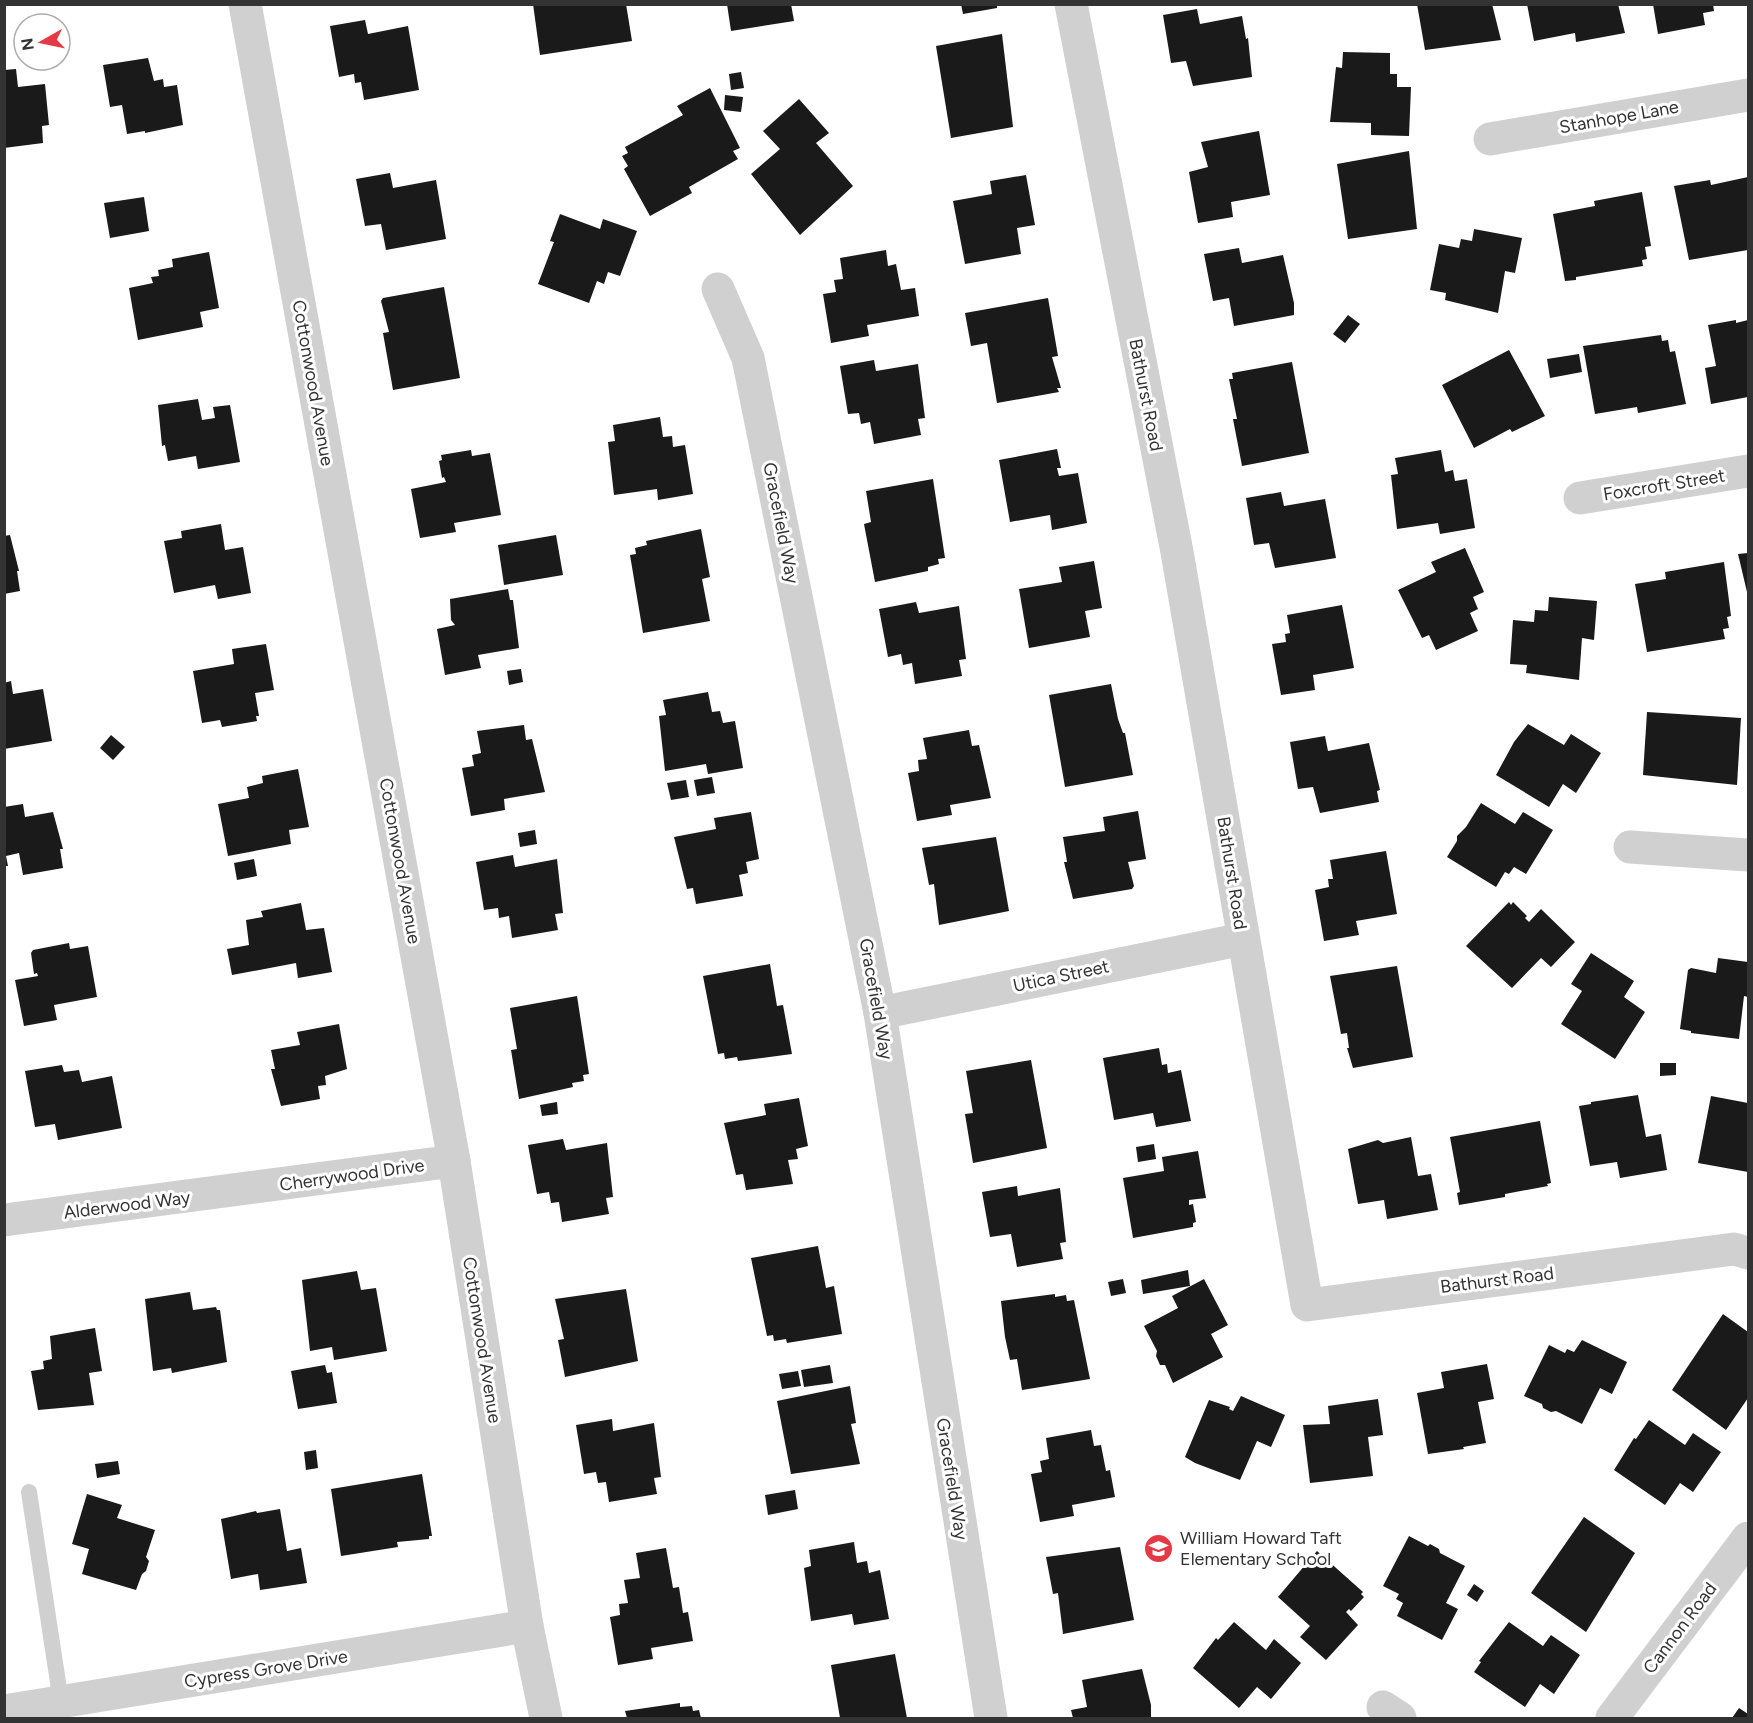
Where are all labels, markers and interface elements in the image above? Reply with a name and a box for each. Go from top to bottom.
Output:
north arrow [12,12,72,72]
text: N [17,37,38,52]
street label: Stanhope Lane [1558,96,1681,138]
street label: Cottonwood Avenue [288,298,338,468]
street label: Bathurst Road [1124,337,1168,453]
street label: Gracefield Way [758,460,804,586]
street label: Foxcroft Street [1602,464,1727,505]
street label: Cottonwood Avenue [375,776,425,946]
street label: Bathurst Road [1212,815,1252,931]
street label: Gracefield Way [854,936,898,1062]
street label: Utica Street [1011,955,1111,997]
street label: Cherrywood Drive [278,1154,426,1196]
street label: Alderwood Way [62,1186,192,1224]
street label: Cottonwood Avenue [458,1255,506,1425]
street label: Bathurst Road [1439,1262,1555,1298]
street label: Gracefield Way [932,1416,973,1542]
place label: William Howard Taft Elementary School [1180,1527,1342,1570]
school or university icon: William Howard Taft Elementary School [1143,1532,1175,1564]
street label: Cannon Road [1639,1578,1721,1678]
street label: Cypress Grove Drive [183,1645,349,1693]

